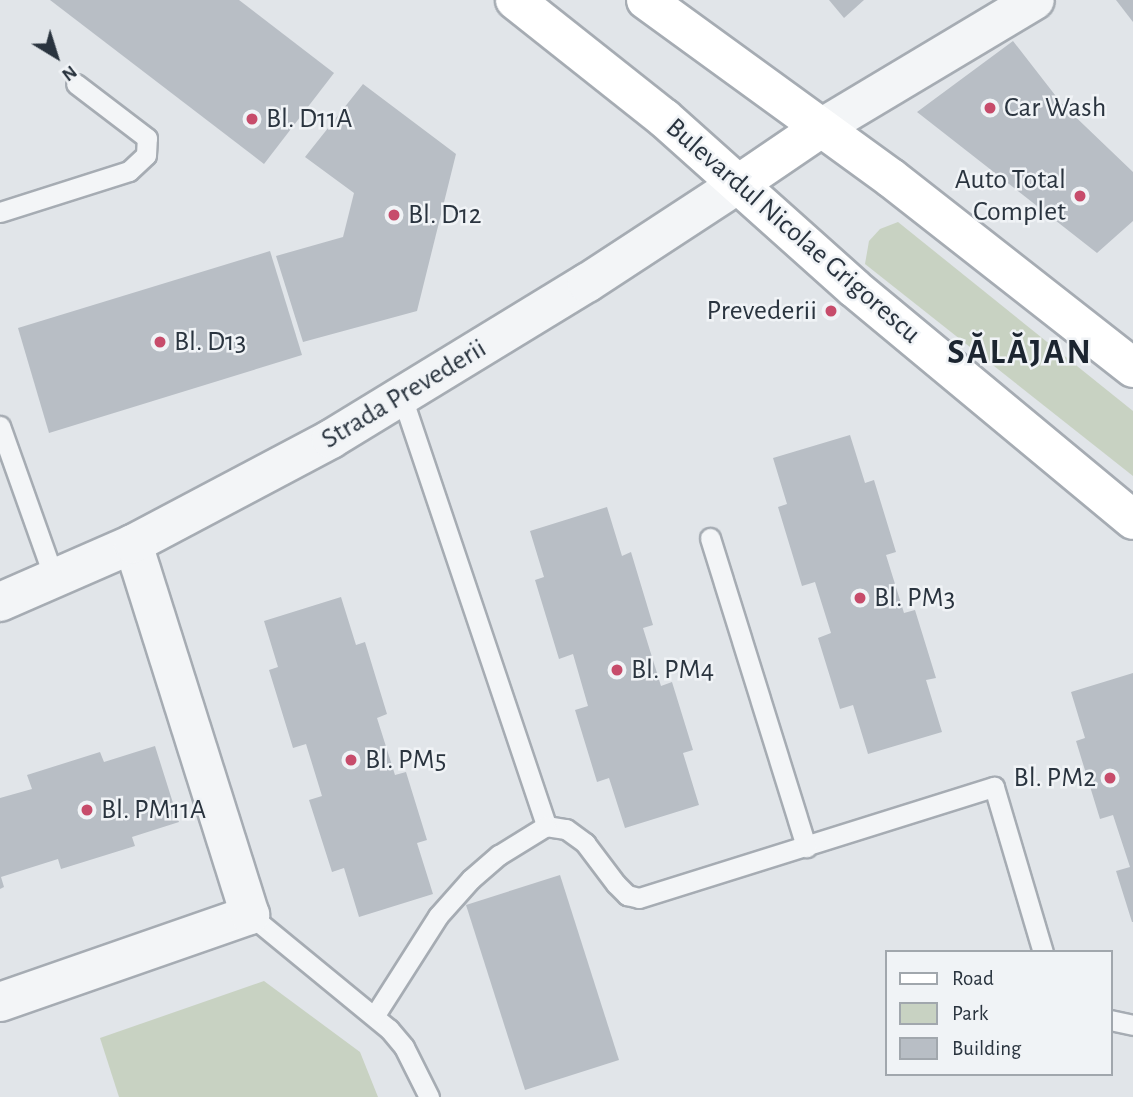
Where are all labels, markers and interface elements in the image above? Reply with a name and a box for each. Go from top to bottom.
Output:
north arrow [21,21,91,91]
text: N [58,61,80,84]
place label: Car Wash [1004,91,1106,125]
marker: Car Wash [982,100,998,116]
place label: Bl. D11A [266,102,353,136]
marker: Bl. D11A [244,111,260,127]
street label: Bulevardul Nicolae Grigorescu [659,111,927,351]
place label: Auto Total Complet [955,163,1066,229]
marker: Auto Total Complet [1072,188,1088,204]
place label: Bl. D12 [408,198,481,232]
marker: Bl. D12 [386,207,402,223]
place label: Prevederii [707,294,817,328]
marker: Prevederii [823,303,839,319]
place label: Bl. D13 [174,325,246,359]
street label: Strada Prevederii [315,332,493,456]
district label: SĂLĂJAN [948,332,1092,374]
marker: Bl. D13 [152,334,168,350]
place label: Bl. PM3 [874,581,955,615]
marker: Bl. PM3 [852,590,868,606]
place label: Bl. PM4 [631,653,714,687]
marker: Bl. PM4 [609,662,625,678]
place label: Bl. PM5 [365,743,446,777]
marker: Bl. PM5 [343,752,359,768]
place label: Bl. PM2 [1014,761,1096,795]
marker: Bl. PM2 [1102,770,1118,786]
place label: Bl. PM11A [101,793,206,827]
marker: Bl. PM11A [79,802,95,818]
legend [884,950,1112,1076]
text: Road [952,968,994,989]
text: Park [952,1003,988,1024]
text: Building [952,1038,1021,1059]

